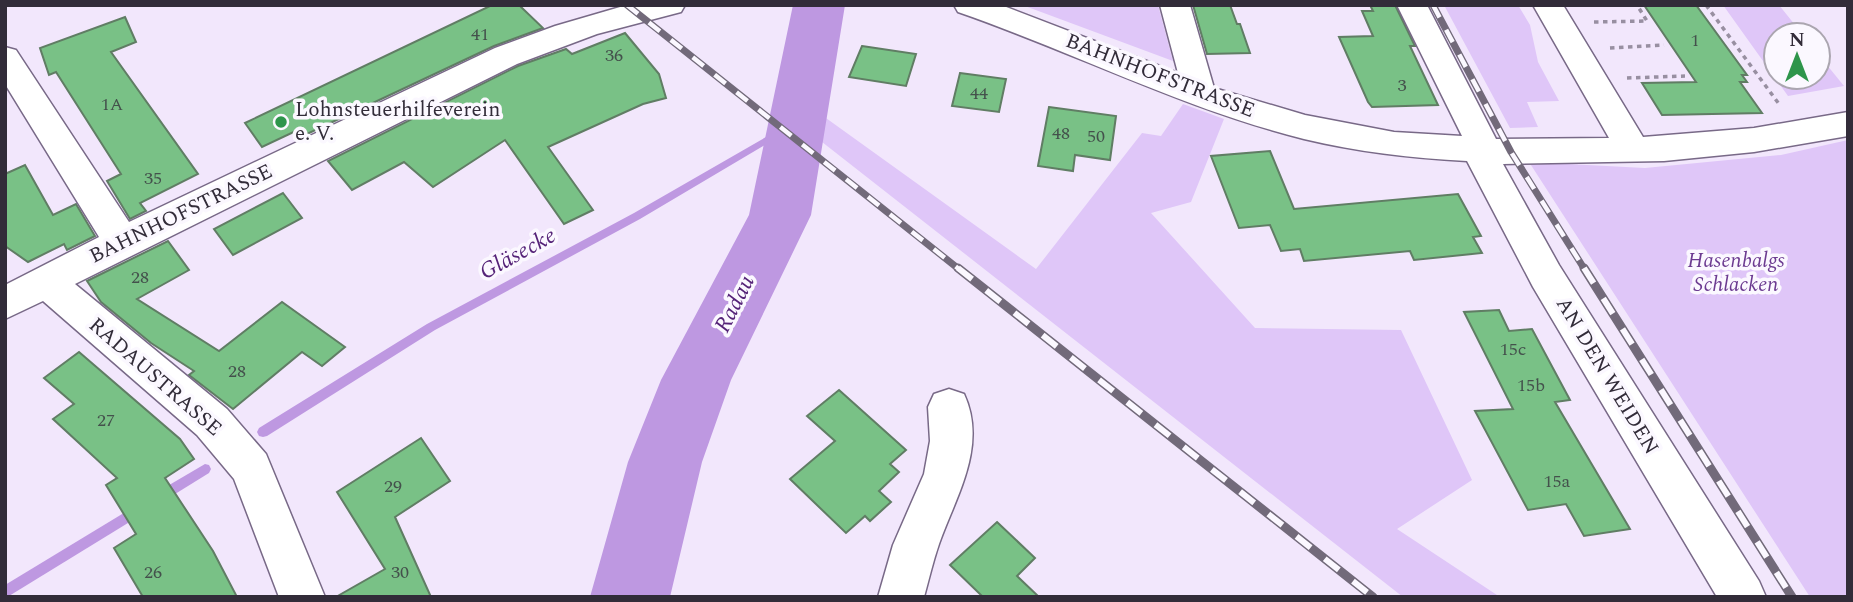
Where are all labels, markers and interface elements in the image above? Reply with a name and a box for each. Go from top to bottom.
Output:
house number: 41 [471,21,489,48]
north arrow [1762,21,1832,91]
street label: BAHNHOFSTRASSE [1061,25,1259,127]
text: N [1789,26,1805,55]
house number: 1 [1691,27,1700,54]
house number: 36 [605,42,623,69]
house number: 3 [1398,72,1407,99]
house number: 44 [970,80,988,107]
house number: 1A [101,91,123,118]
place label: Lohnsteuerhilfeverein e. V. [295,94,501,150]
marker: Lohnsteuerhilfeverein e. V. [273,114,289,130]
house number: 48 [1052,120,1070,147]
house number: 50 [1087,123,1105,150]
street label: BAHNHOFSTRASSE [84,156,278,272]
house number: 35 [144,165,162,192]
water label: Gläsecke [473,219,563,289]
park label: Hasenbalgs Schlacken [1687,245,1785,301]
house number: 28 [131,264,149,291]
water label: Radau [706,269,764,339]
street label: AN DEN WEIDEN [1547,291,1667,461]
street label: RADAUSTRASSE [81,310,229,444]
house number: 15c [1500,336,1526,363]
house number: 28 [228,358,246,385]
house number: 15b [1517,372,1545,399]
house number: 27 [97,407,115,434]
house number: 15a [1544,468,1571,495]
house number: 29 [384,473,402,500]
house number: 26 [144,559,162,586]
house number: 30 [391,559,409,586]

